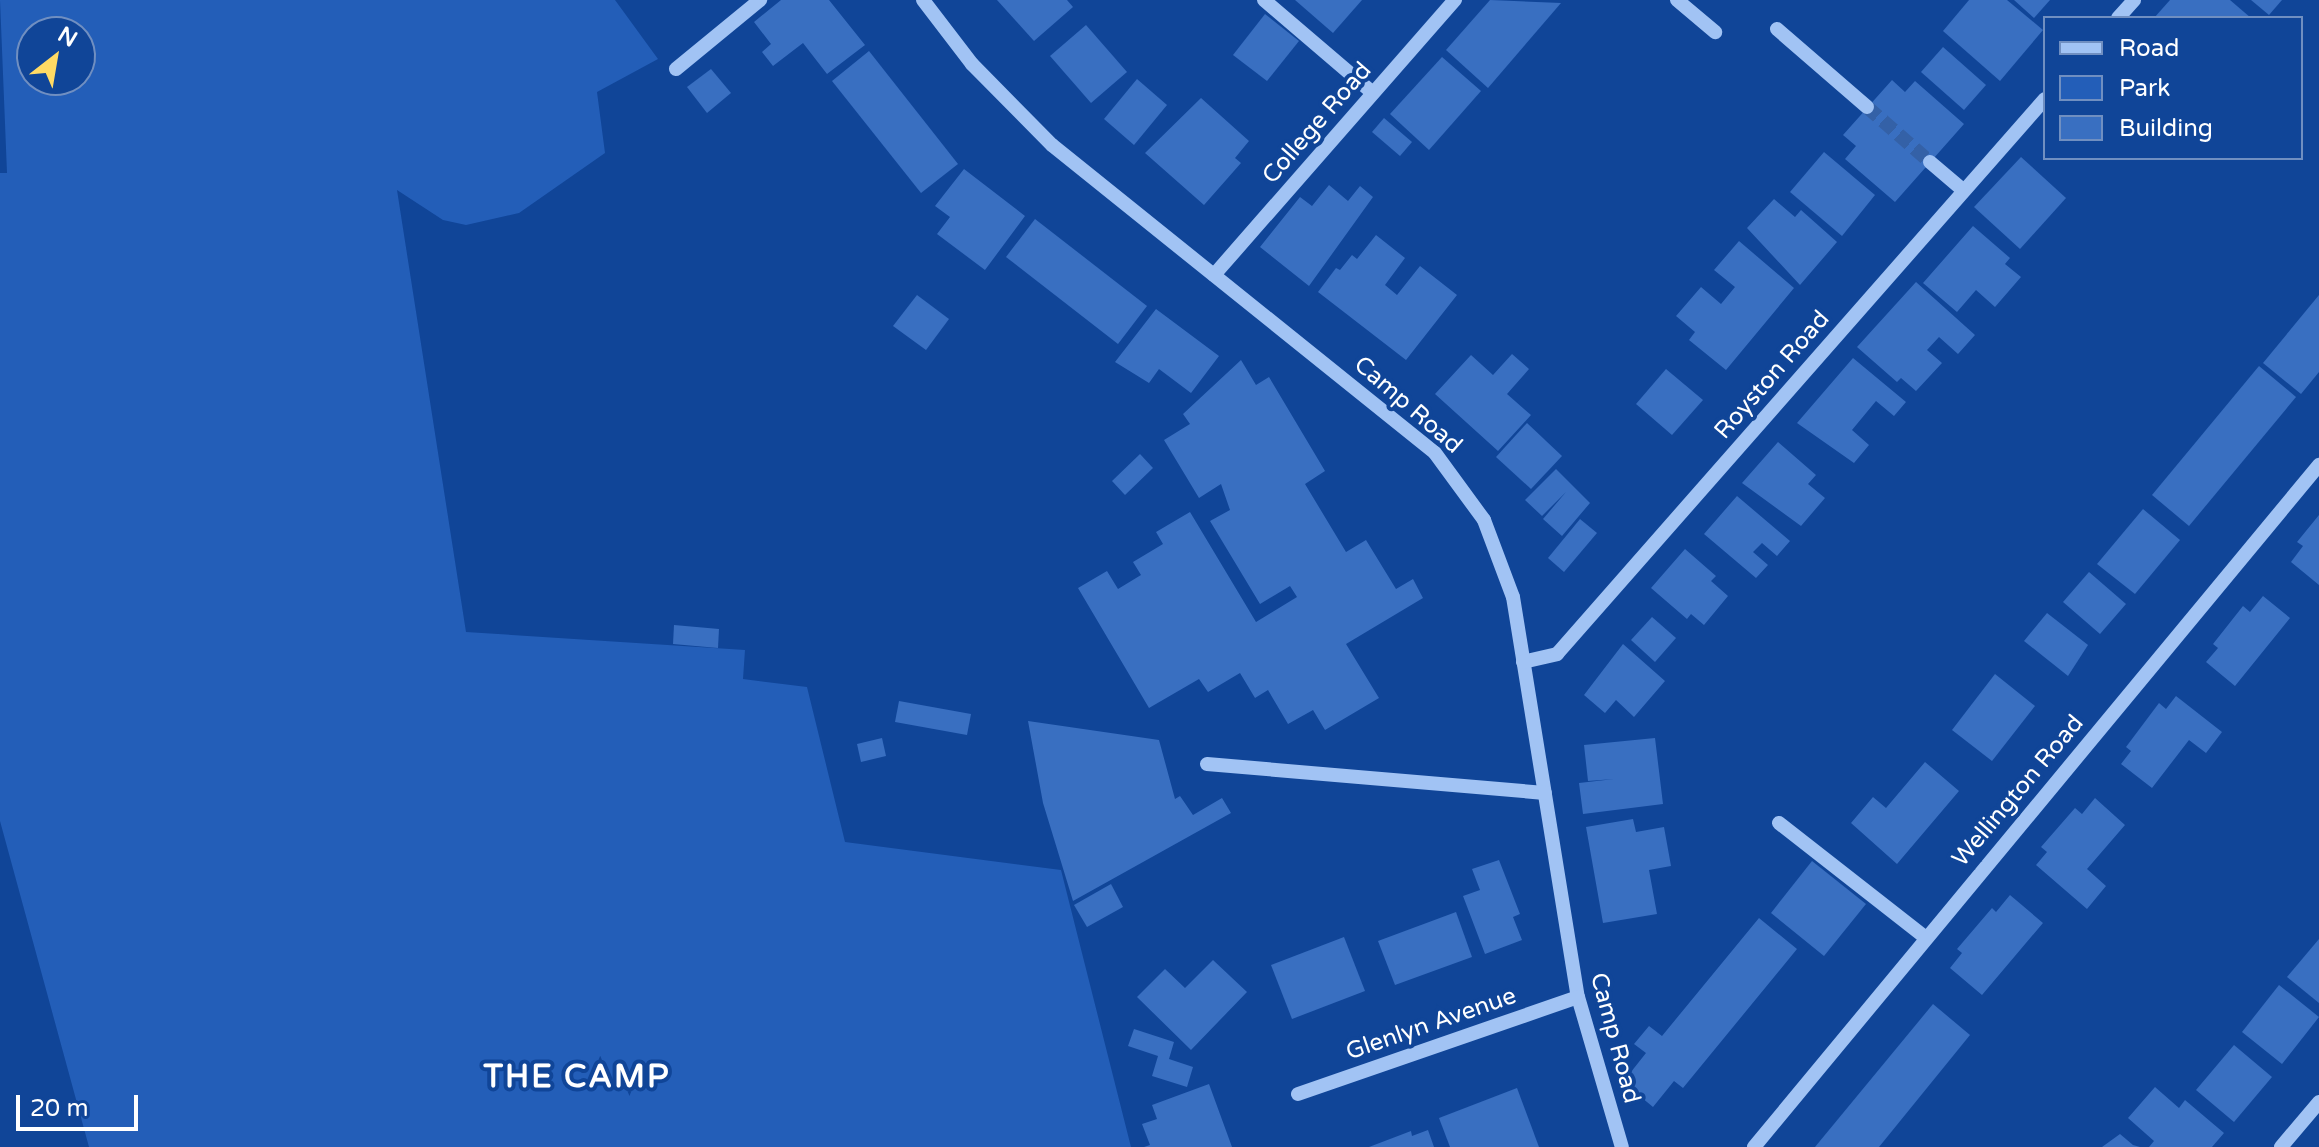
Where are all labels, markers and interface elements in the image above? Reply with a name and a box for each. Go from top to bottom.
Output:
north arrow [16,16,96,96]
legend [2043,16,2303,160]
text: N [53,21,82,53]
text: Road [2119,34,2179,63]
street label: College Road [1256,56,1378,190]
text: Park [2119,74,2170,103]
text: Building [2119,114,2213,143]
street label: Royston Road [1708,305,1836,445]
street label: Camp Road [1348,350,1468,460]
street label: Wellington Road [1946,709,2090,873]
street label: Camp Road [1584,970,1646,1106]
street label: Glenlyn Avenue [1342,981,1520,1067]
district label: THE CAMP [484,1058,670,1096]
scale bar [20,1079,142,1129]
text: 20 m [30,1094,88,1123]

